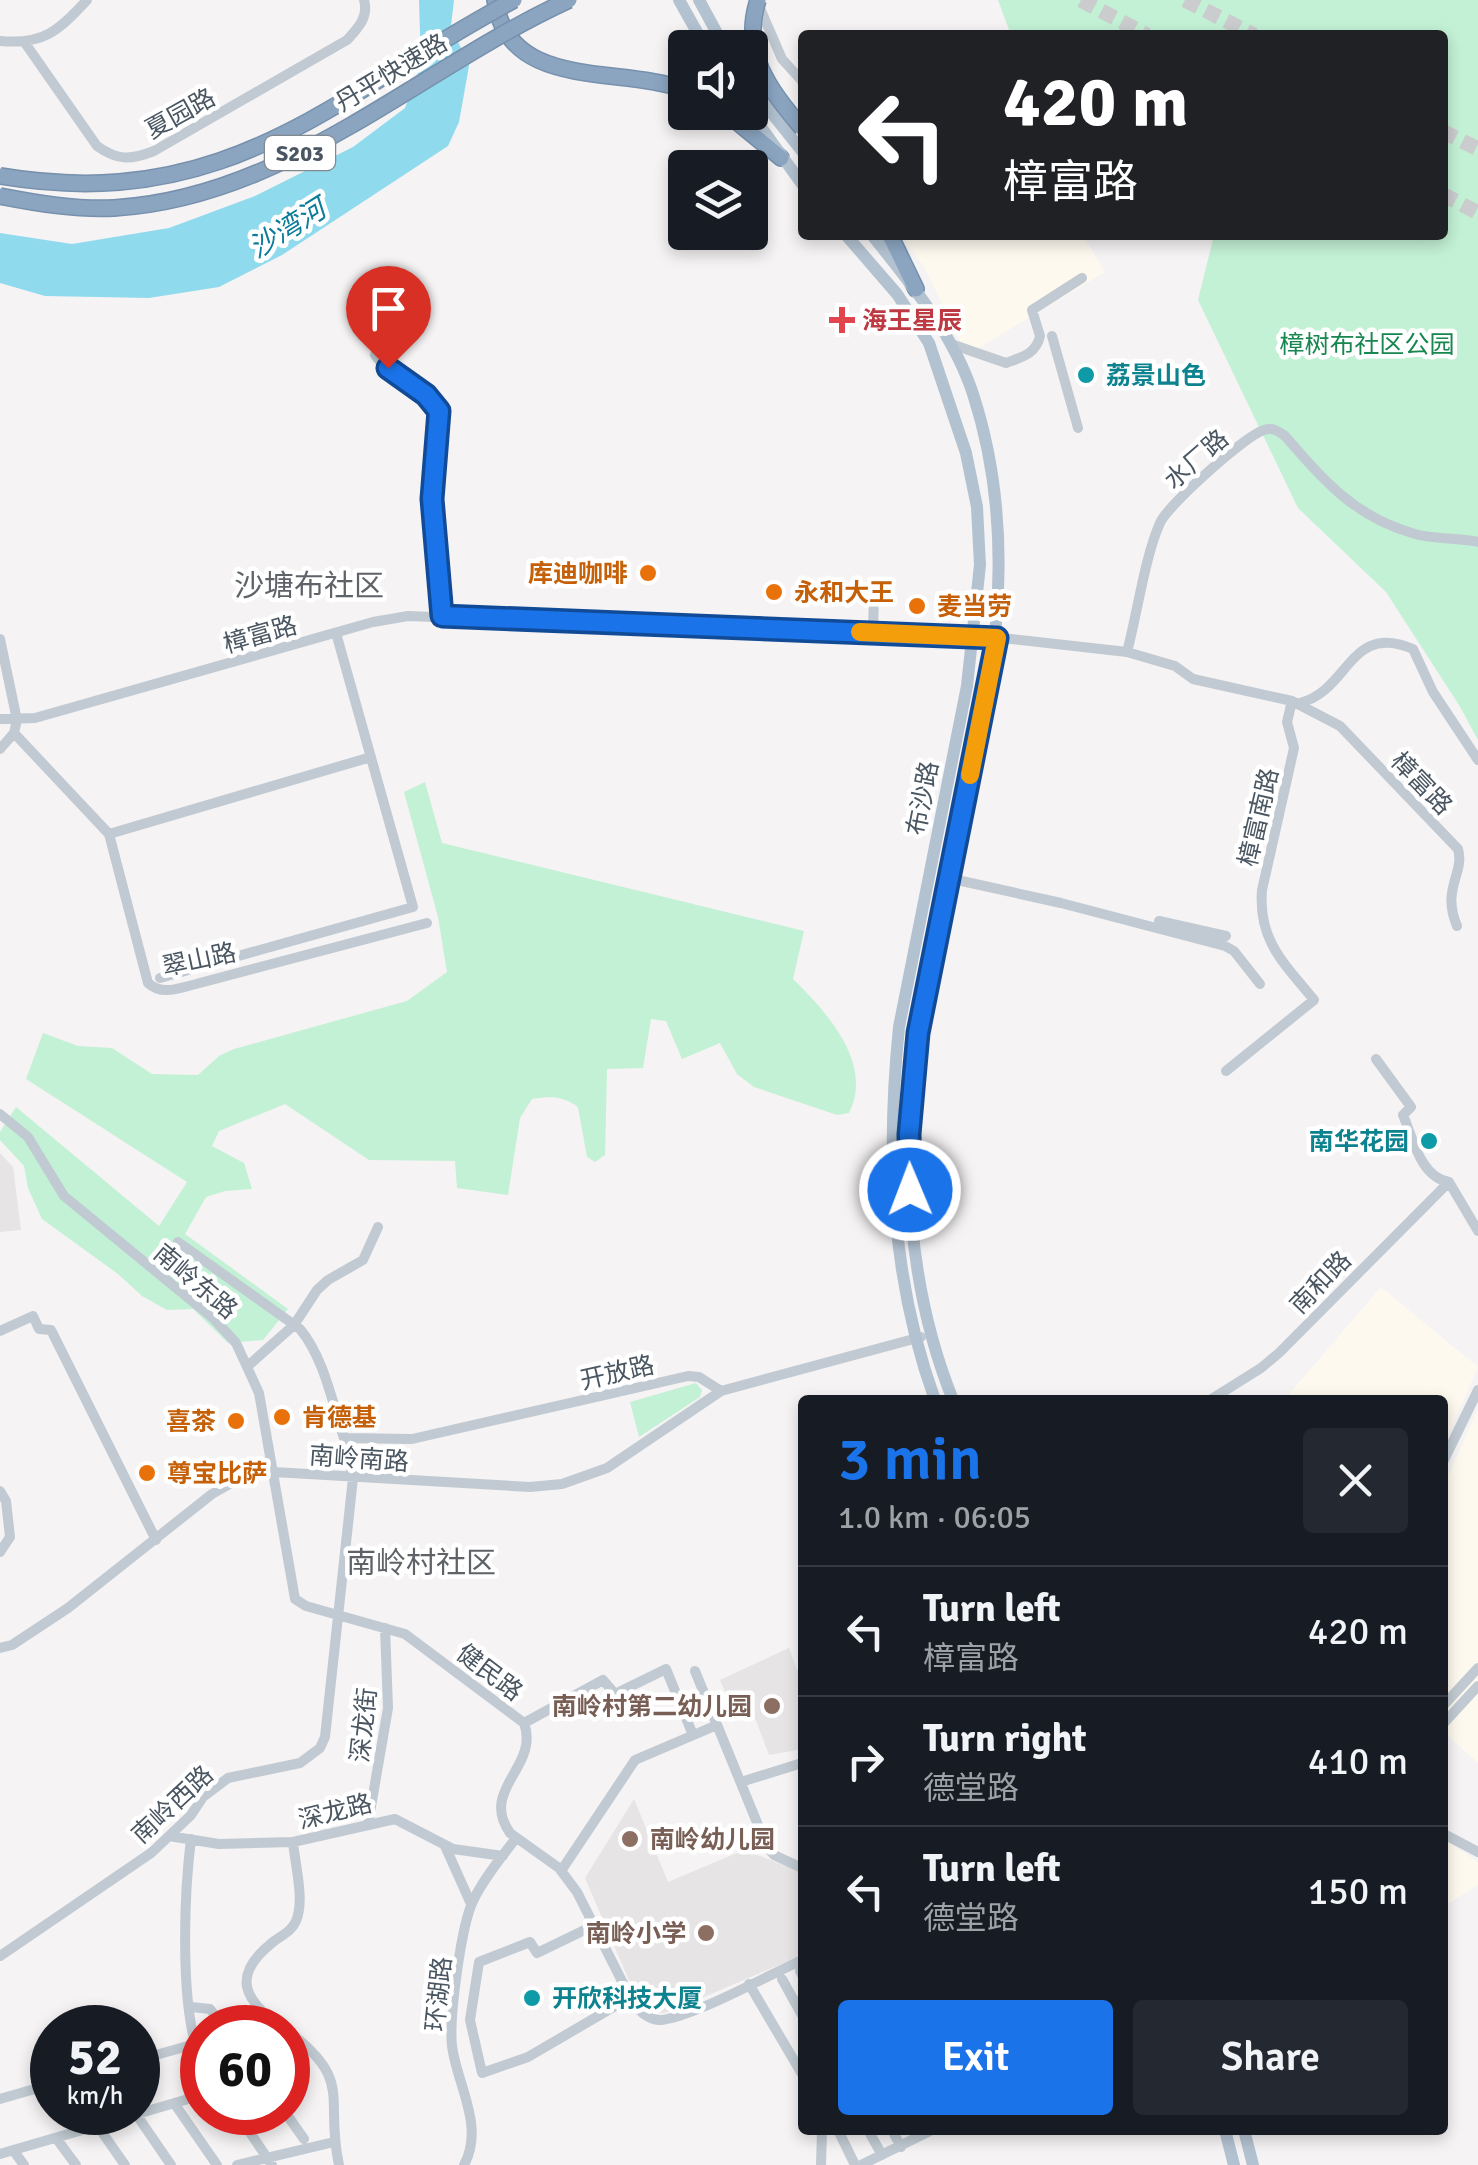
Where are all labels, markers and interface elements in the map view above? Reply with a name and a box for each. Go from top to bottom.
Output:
street label: 丹平快速路 [330,27,453,118]
map controls [668,30,768,250]
button: sound [668,30,768,130]
text: 420 m [1003,59,1188,145]
icon: left [838,70,968,200]
street label: 夏园路 [140,82,221,145]
road number: S203 [265,136,335,170]
button: layers [668,150,768,250]
text: 樟富路 [1003,155,1138,210]
water label: 沙湾河 [243,190,336,266]
pin [346,266,431,369]
icon: arrive [361,281,416,336]
place label: 海王星辰 [862,305,962,336]
marker: 海王星辰 [831,309,853,331]
park label: 樟树布社区公园 [1279,329,1455,360]
place label: 荔景山色 [1106,360,1206,391]
marker: 荔景山色 [1075,364,1097,386]
street label: 水厂路 [1158,423,1235,496]
place label: 库迪咖啡 [528,558,628,589]
marker: 库迪咖啡 [637,562,659,584]
district label: 沙塘布社区 [234,568,384,605]
place label: 永和大王 [794,577,894,608]
marker: 永和大王 [763,581,785,603]
place label: 麦当劳 [937,591,1012,622]
marker: 麦当劳 [906,595,928,617]
street label: 樟富路 [220,609,300,660]
street label: 樟富路 [1384,746,1459,821]
street label: 布沙路 [900,758,945,838]
street label: 樟富南路 [1232,765,1285,869]
street label: 翠山路 [159,937,239,982]
place label: 南华花园 [1309,1126,1409,1157]
marker: 南华花园 [1418,1130,1440,1152]
position arrow [858,1138,962,1242]
street label: 南岭东路 [147,1237,244,1325]
street label: 南和路 [1283,1245,1358,1320]
street label: 开放路 [577,1349,657,1396]
place label: 肯德基 [302,1402,377,1433]
place label: 喜茶 [166,1406,216,1437]
marker: 肯德基 [271,1406,293,1428]
marker: 喜茶 [225,1410,247,1432]
text: 3 min [838,1423,982,1497]
button: close [1303,1428,1408,1533]
street label: 南岭南路 [308,1440,410,1477]
place label: 尊宝比萨 [167,1458,267,1489]
marker: 尊宝比萨 [136,1462,158,1484]
text: 1.0 km · 06:05 [838,1498,1031,1537]
district label: 南岭村社区 [346,1545,496,1582]
text: Turn left [923,1585,1061,1632]
icon: left [838,1604,893,1659]
text: 420 m [1308,1608,1408,1655]
street label: 健民路 [450,1637,529,1707]
text: 樟富路 [923,1639,1019,1678]
street label: 深龙街 [344,1686,383,1764]
place label: 南岭村第二幼儿园 [552,1691,752,1722]
marker: 南岭村第二幼儿园 [761,1695,783,1717]
text: Turn right [923,1715,1087,1762]
icon: right [838,1734,893,1789]
text: 410 m [1308,1738,1408,1785]
street label: 南岭西路 [125,1759,219,1850]
text: 德堂路 [923,1769,1019,1808]
street label: 深龙路 [295,1787,375,1836]
place label: 南岭幼儿园 [650,1824,775,1855]
marker: 南岭幼儿园 [619,1828,641,1850]
text: Turn left [923,1845,1061,1892]
icon: left [838,1864,893,1919]
text: 150 m [1308,1868,1408,1915]
text: 德堂路 [923,1899,1019,1938]
place label: 南岭小学 [586,1918,686,1949]
marker: 南岭小学 [695,1922,717,1944]
street label: 环湖路 [419,1955,458,2033]
place label: 开欣科技大厦 [552,1983,702,2014]
marker: 开欣科技大厦 [521,1987,543,2009]
button: Exit [838,2000,1113,2115]
button: Share [1133,2000,1408,2115]
speed limit sign: 60 [180,2005,310,2135]
text: 52 [68,2027,122,2089]
text: km/h [67,2080,123,2111]

